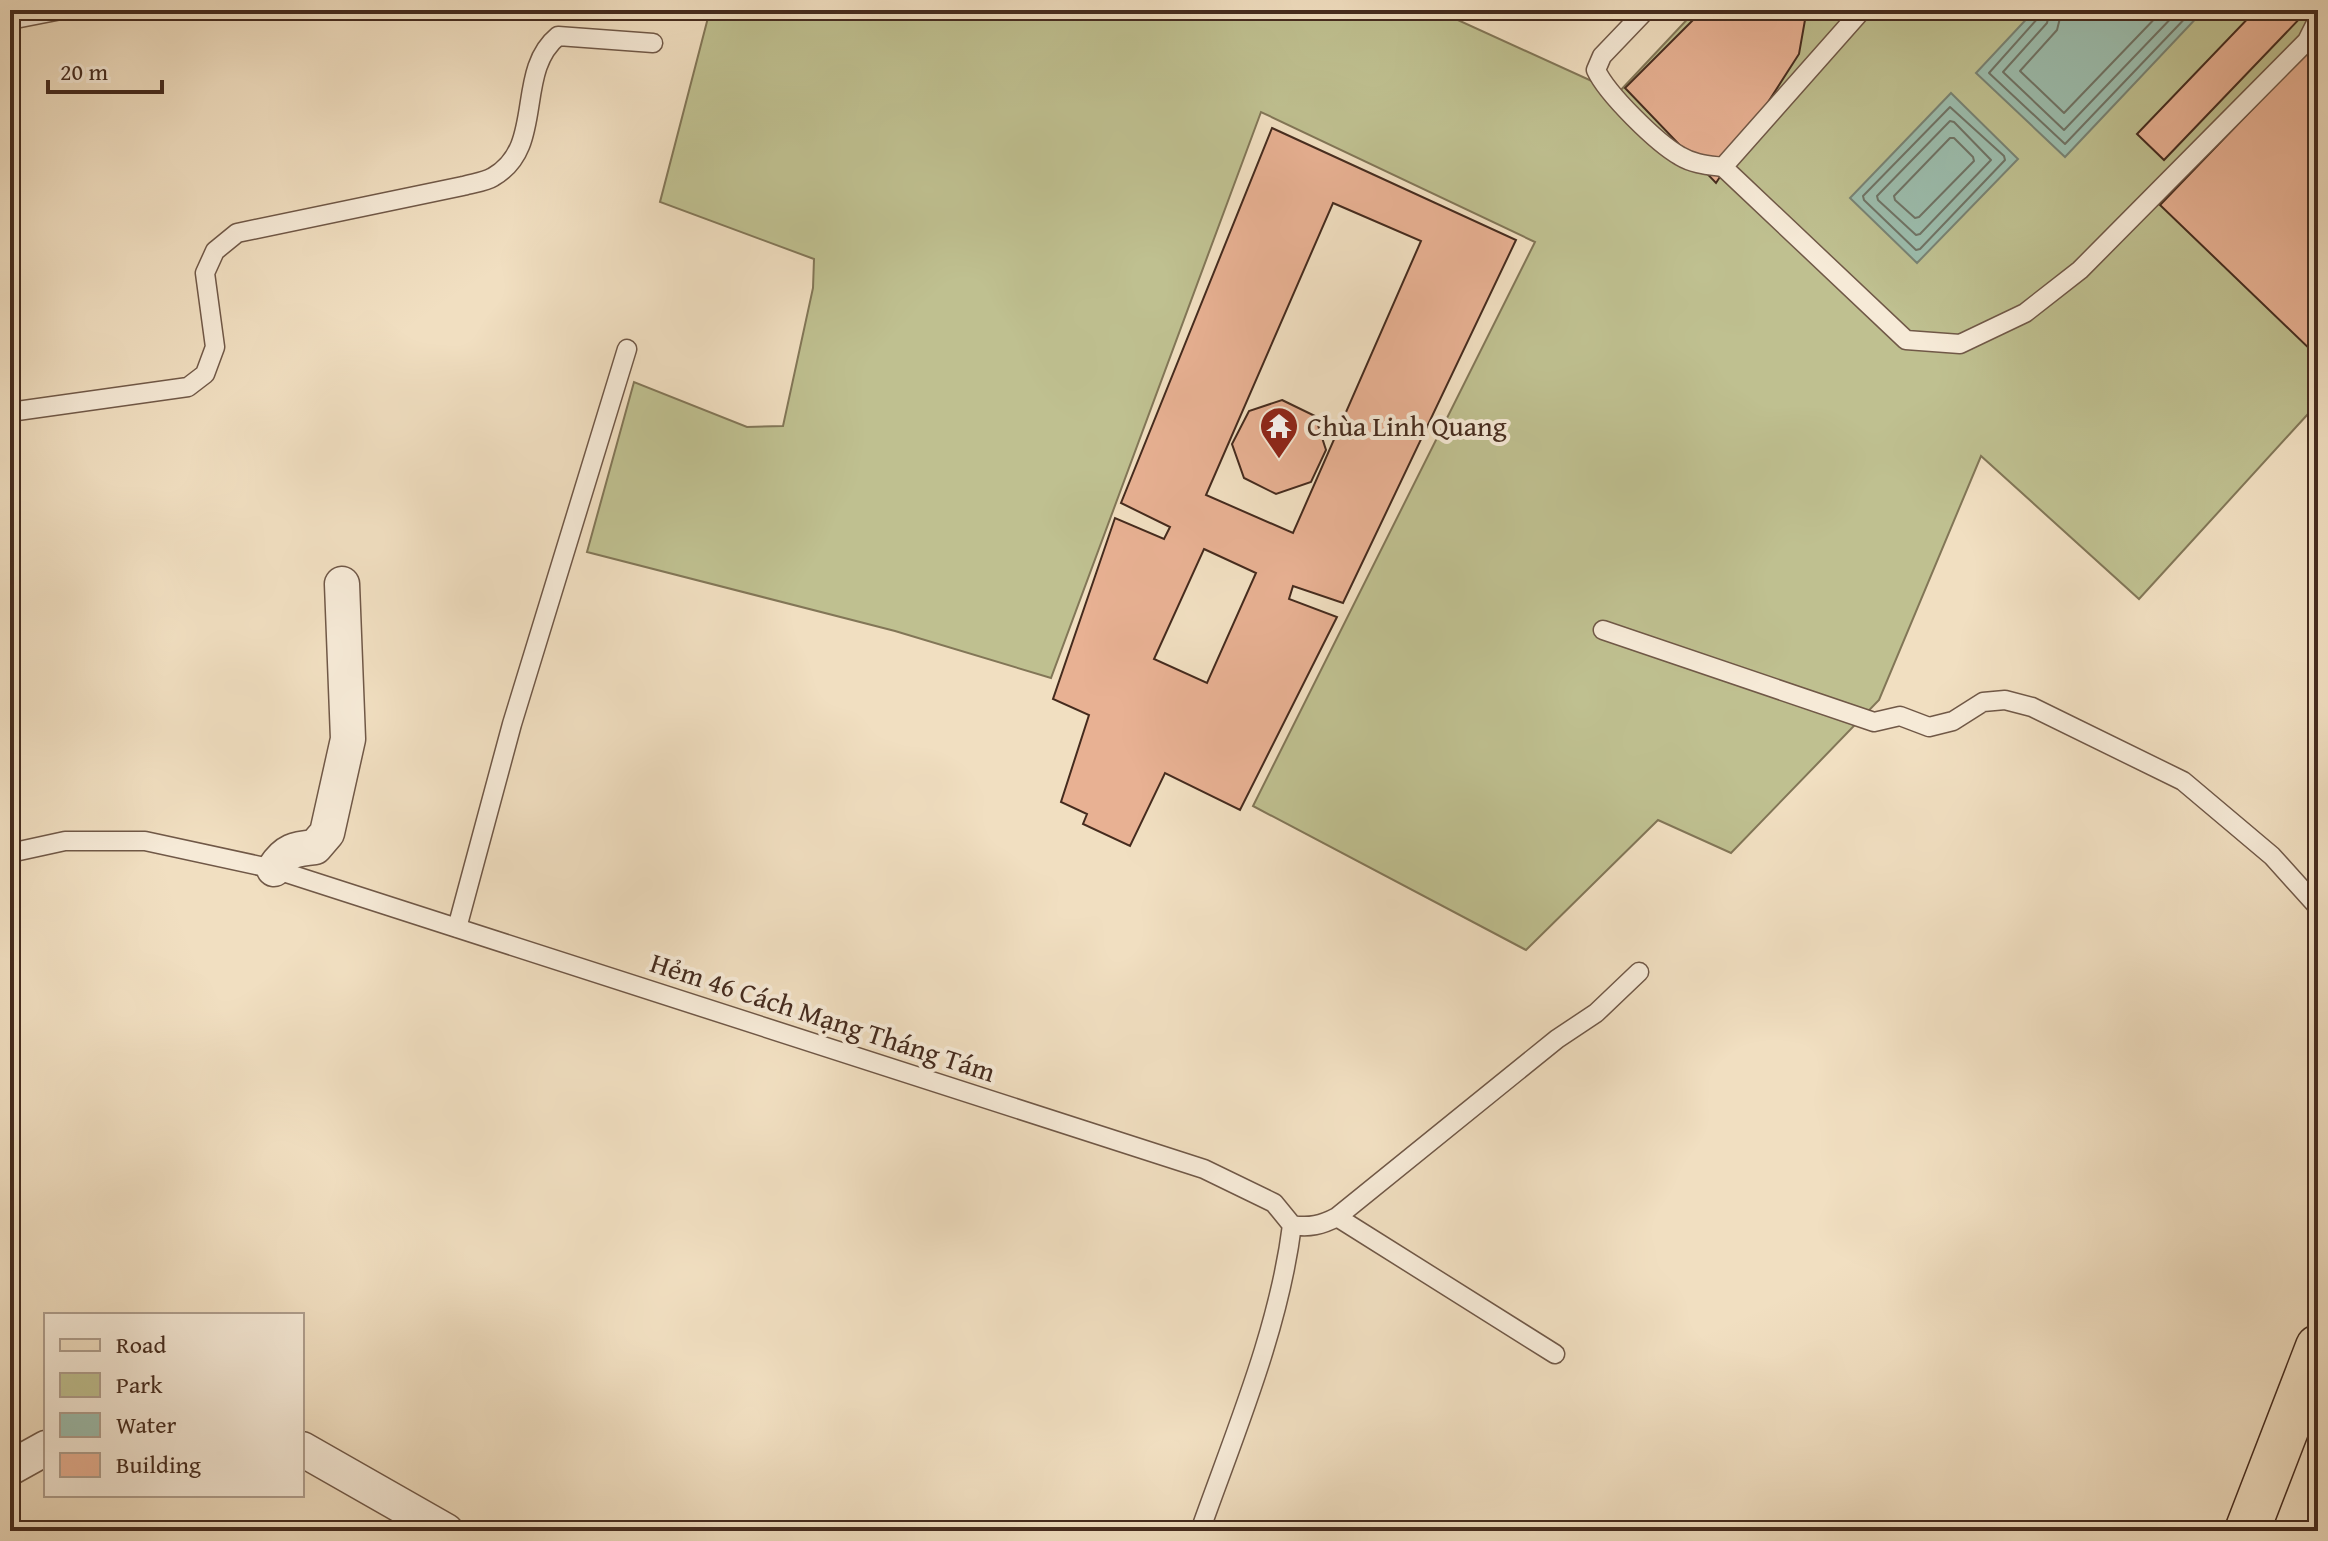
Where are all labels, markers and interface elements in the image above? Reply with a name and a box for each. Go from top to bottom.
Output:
scale bar [48,44,162,94]
text: 20 m [60,54,108,89]
temple icon: Chùa Linh Quang [1258,405,1300,460]
place label: Chùa Linh Quang [1307,405,1507,446]
street label: Hẻm 46 Cách Mạng Tháng Tám [645,941,1001,1092]
legend [44,1313,304,1497]
text: Road [116,1327,166,1362]
text: Park [116,1367,163,1402]
text: Water [116,1407,177,1442]
text: Building [116,1447,201,1482]

